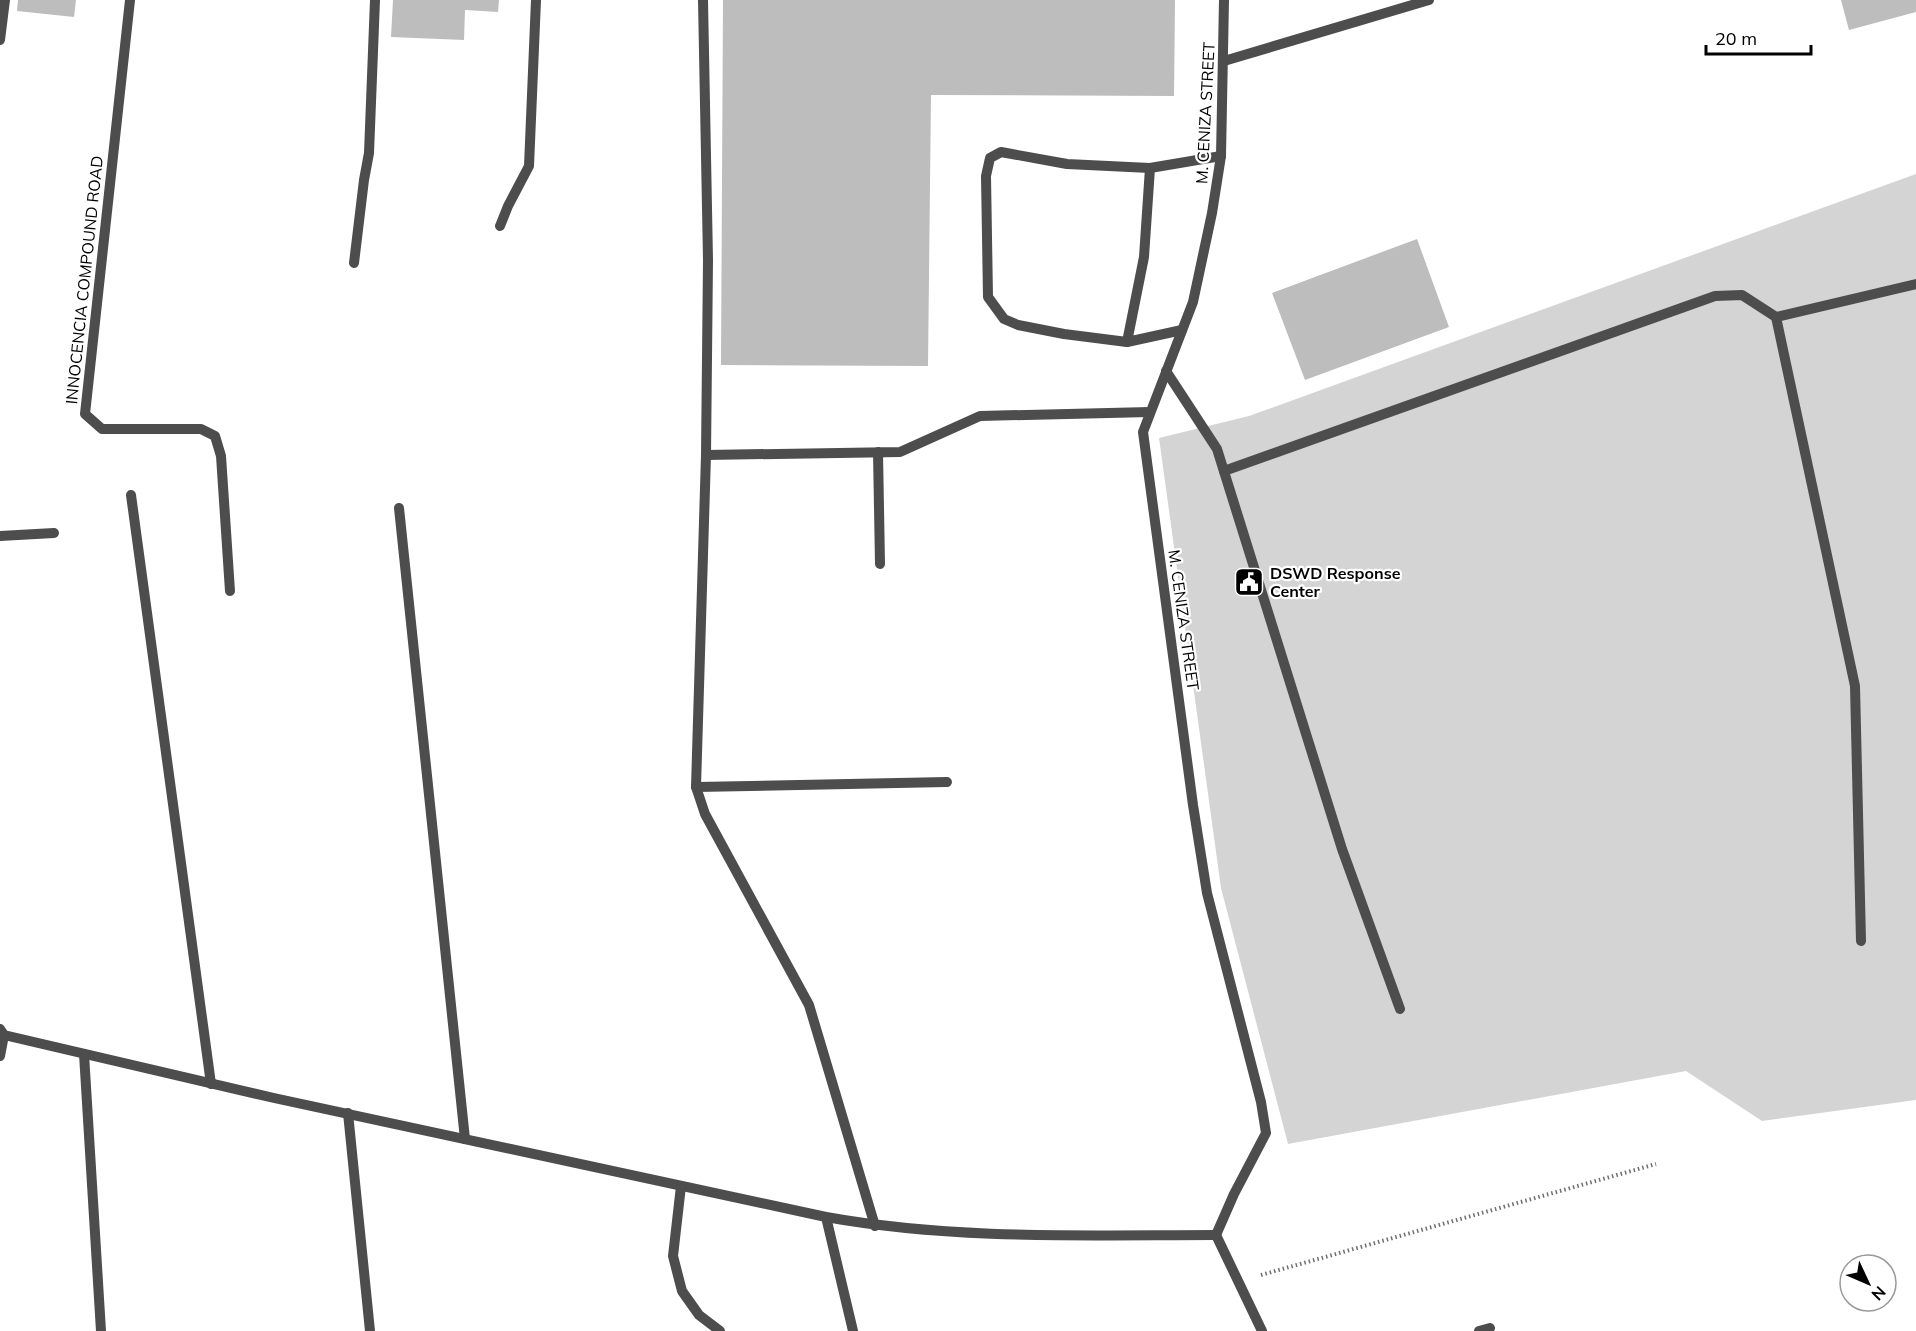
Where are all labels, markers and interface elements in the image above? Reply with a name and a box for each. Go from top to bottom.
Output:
scale bar [1706,18,1811,56]
text: 20 m [1715,27,1757,50]
street label: M. CENIZA STREET [1191,41,1219,184]
street label: INNOCENCIA COMPOUND ROAD [61,155,107,405]
street label: M. CENIZA STREET [1164,548,1204,692]
place label: DSWD Response Center [1270,563,1401,601]
public building icon: DSWD Response Center [1233,566,1265,598]
north arrow [1838,1253,1898,1313]
text: N [1867,1282,1890,1305]

